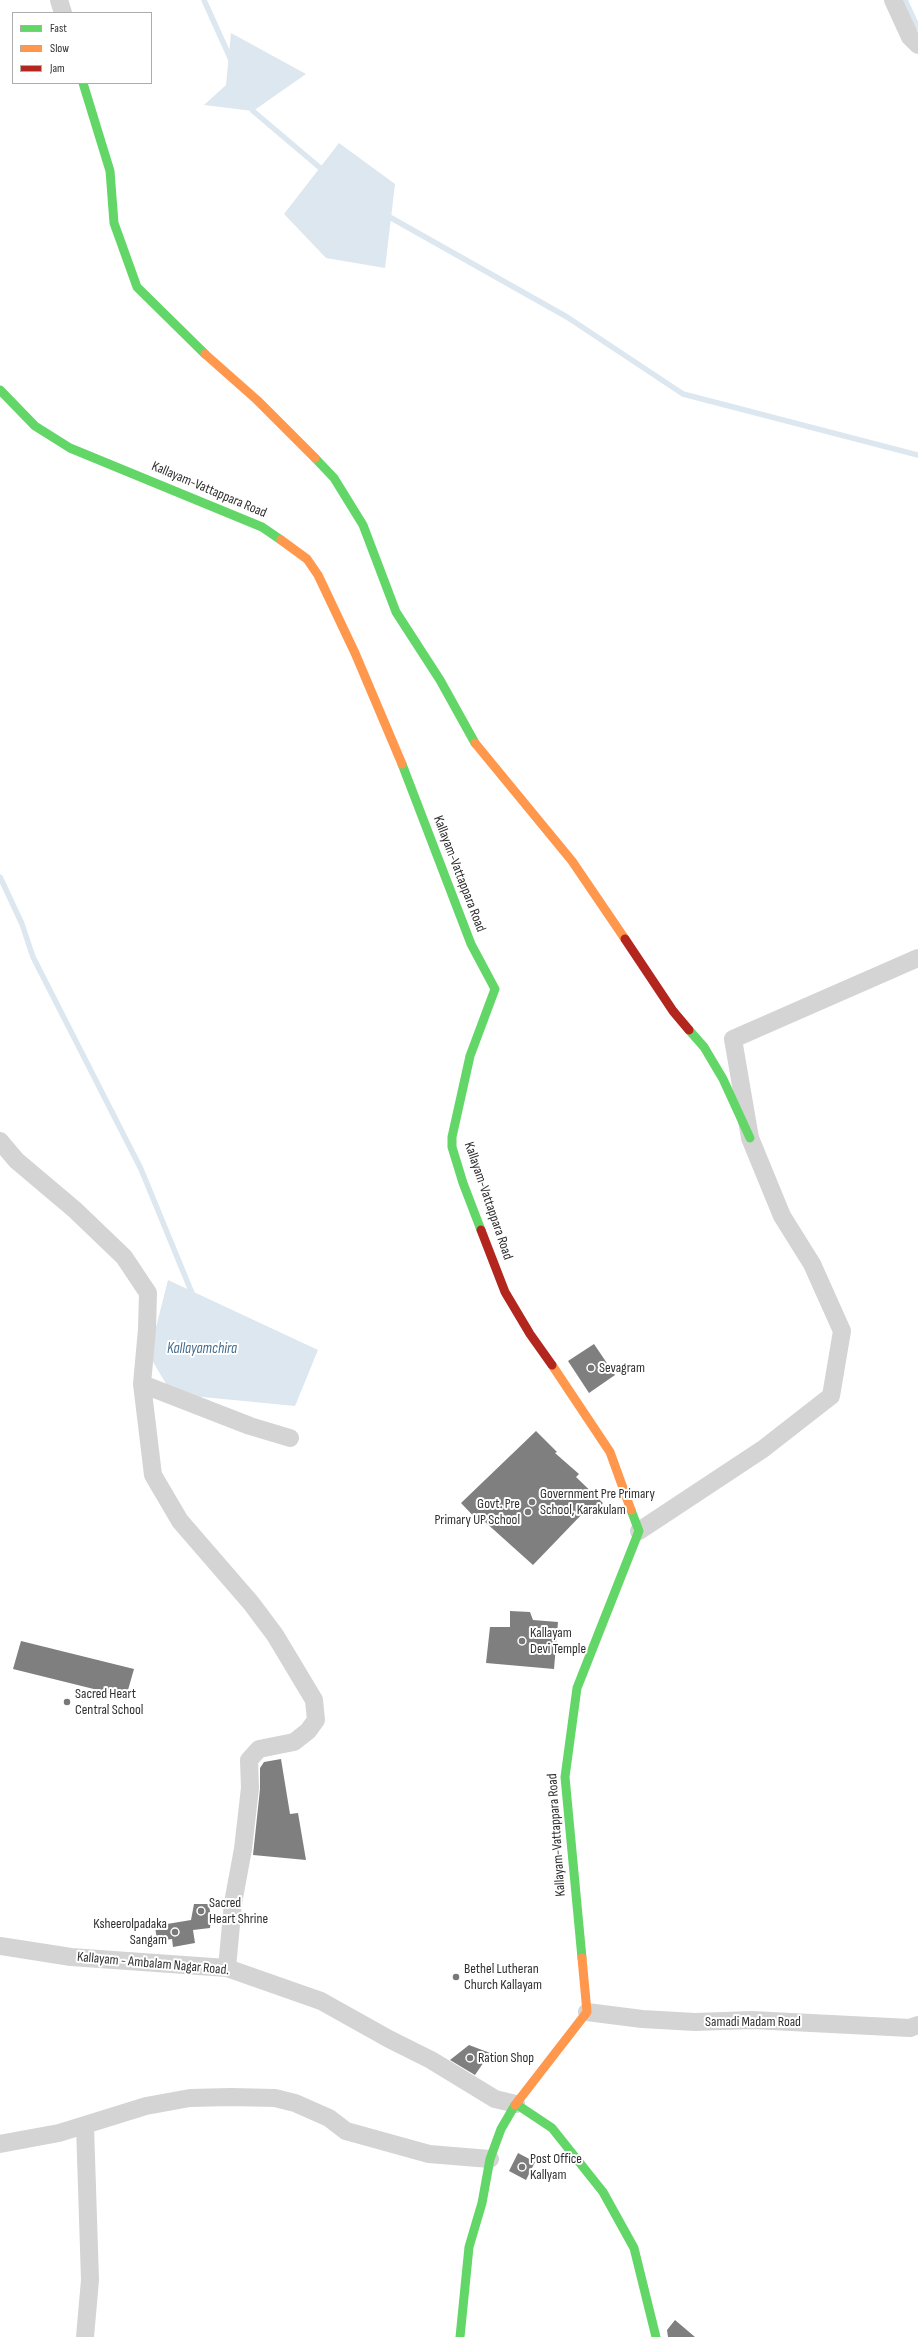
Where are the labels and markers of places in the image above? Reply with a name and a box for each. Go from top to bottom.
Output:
place label: Sevagram [599,1360,645,1376]
marker: Sevagram [586,1363,596,1373]
place label: Government Pre Primary School, Karakulam [540,1486,655,1518]
place label: Govt. Pre Primary UP School [434,1496,520,1528]
marker: Government Pre Primary School, Karakulam [527,1497,537,1507]
marker: Govt. Pre Primary UP School [523,1507,533,1517]
place label: Kallayam Devi Temple [530,1625,586,1658]
marker: Kallayam Devi Temple [517,1636,527,1646]
place label: Sacred Heart Central School [75,1686,143,1718]
marker: Sacred Heart Central School [62,1697,72,1707]
place label: Sacred Heart Shrine [209,1895,268,1928]
marker: Sacred Heart Shrine [196,1906,206,1916]
place label: Ksheerolpadaka Sangam [93,1916,167,1948]
marker: Ksheerolpadaka Sangam [170,1927,180,1937]
place label: Bethel Lutheran Church Kallayam [464,1961,542,1994]
marker: Bethel Lutheran Church Kallayam [451,1972,461,1982]
place label: Ration Shop [478,2050,534,2066]
marker: Ration Shop [465,2053,475,2063]
place label: Post Office Kallyam [530,2151,582,2184]
marker: Post Office Kallyam [517,2162,527,2172]

